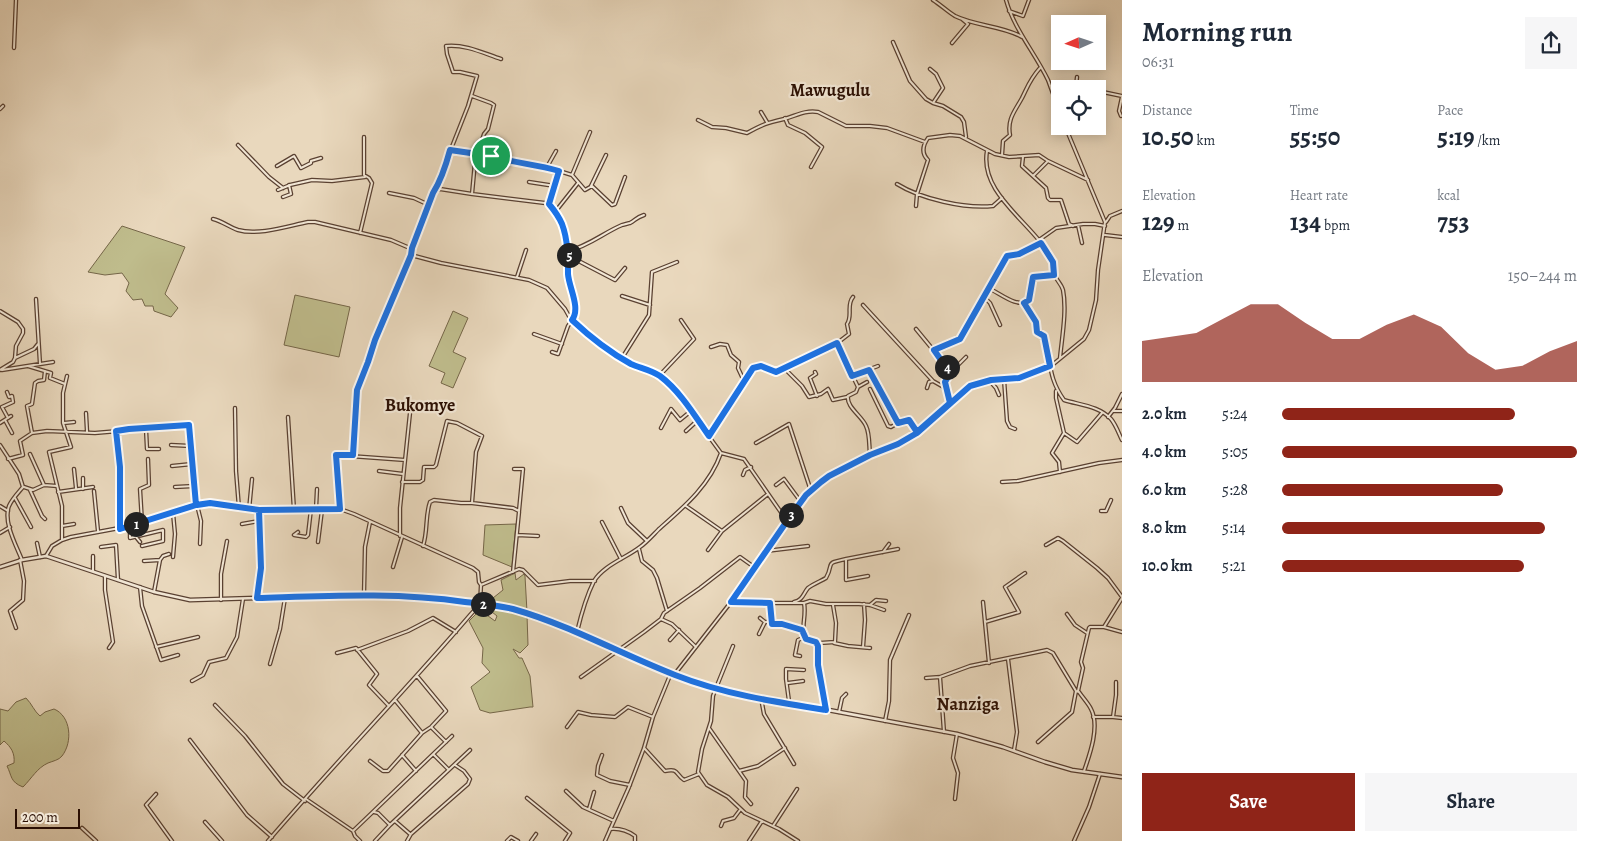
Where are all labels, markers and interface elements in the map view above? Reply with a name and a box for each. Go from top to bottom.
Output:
text: Morning run [1142,13,1292,51]
north arrow [1051,15,1106,70]
map controls [1051,15,1106,135]
button: share [1525,17,1577,69]
text: 06:31 [1142,51,1174,73]
district label: Mawugulu [790,78,870,102]
button: locate [1051,80,1106,135]
text: Distance [1142,101,1192,120]
text: Time [1290,101,1319,120]
text: Pace [1437,101,1463,120]
text: 10.50 [1142,120,1194,154]
text: 55:50 [1290,120,1340,154]
text: 5:19 [1437,120,1474,154]
text: km [1194,131,1215,150]
text: /km [1474,131,1500,150]
pin [470,135,512,177]
icon: arrive [477,142,505,170]
text: Elevation [1142,186,1196,205]
text: Heart rate [1290,186,1348,205]
text: kcal [1437,186,1460,205]
text: 129 [1142,205,1175,239]
text: 134 [1290,205,1321,239]
text: 753 [1437,205,1469,239]
text: m [1175,216,1189,235]
text: bpm [1321,216,1350,235]
pin: 5 [556,242,582,268]
text: 5 [567,246,572,265]
text: Elevation [1142,265,1203,287]
text: 150–244 m [1508,265,1577,287]
pin: 4 [934,354,960,380]
text: 4 [944,358,951,377]
district label: Bukomye [385,393,455,417]
text: 2.0 km [1142,403,1187,425]
text: 5:24 [1222,403,1248,425]
text: 4.0 km [1142,441,1186,463]
text: 5:05 [1222,441,1248,463]
text: 6.0 km [1142,479,1186,501]
text: 5:28 [1222,479,1248,501]
pin: 3 [778,502,804,528]
text: 3 [788,506,795,525]
pin: 1 [124,512,148,536]
text: 1 [134,515,139,534]
text: 8.0 km [1142,517,1187,539]
text: 5:14 [1222,517,1245,539]
text: 10.0 km [1142,555,1193,577]
text: 5:21 [1222,555,1246,577]
pin: 2 [470,592,496,616]
text: 2 [480,595,487,614]
district label: Nanziga [937,692,1000,716]
button: Save [1142,773,1355,831]
button: Share [1365,773,1577,831]
scale bar [15,806,80,829]
text: 200 m [22,808,58,827]

